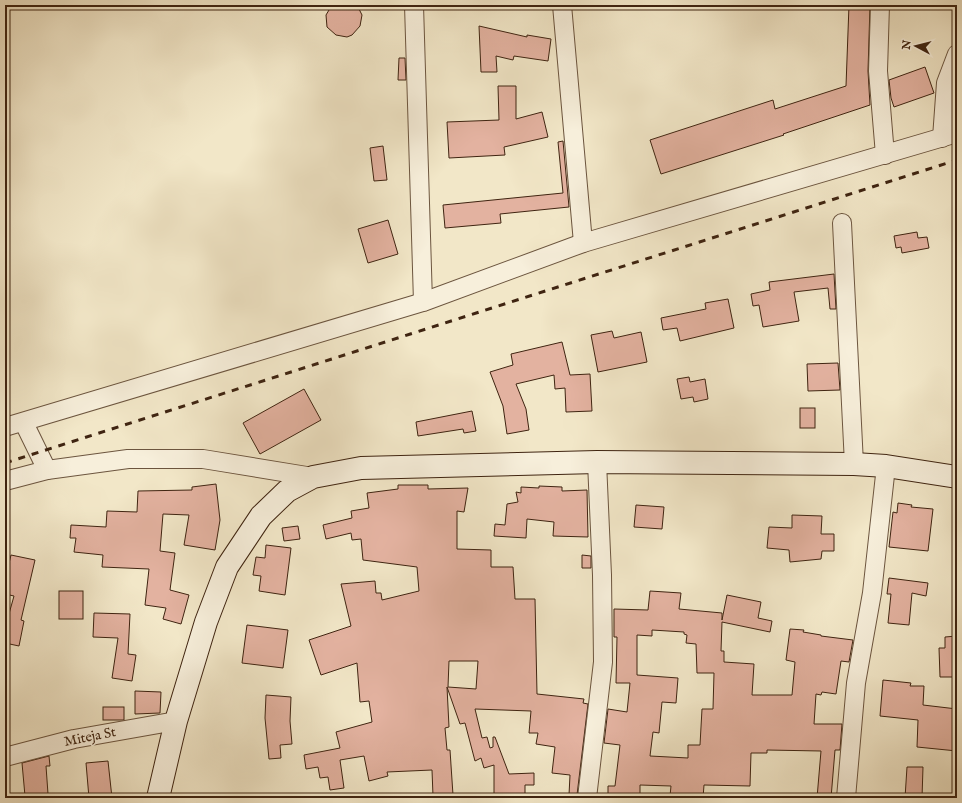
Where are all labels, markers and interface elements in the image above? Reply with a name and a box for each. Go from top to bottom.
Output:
north arrow [896,26,936,66]
text: N [899,39,915,51]
street label: Miteja St [63,723,118,751]

